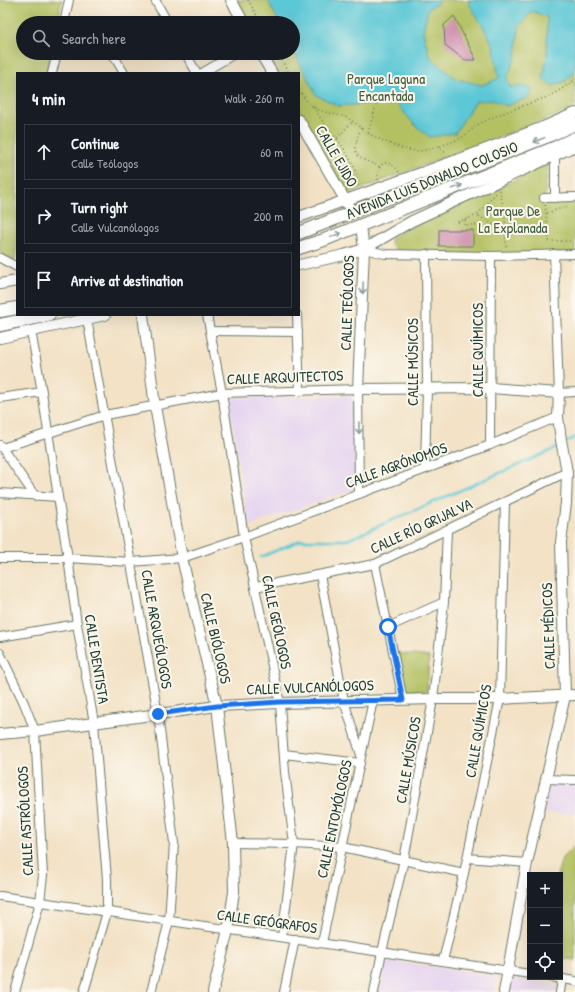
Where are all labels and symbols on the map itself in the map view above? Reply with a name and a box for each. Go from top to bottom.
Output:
park label: Parque Laguna Encantada [347,68,425,106]
street label: CALLE EJIDO [311,121,363,191]
street label: AVENIDA LUIS DONALDO COLOSIO [343,136,521,224]
one-way arrow [534,136,546,144]
one-way arrow [450,182,462,190]
park label: Parque De La Explanada [479,200,548,238]
one-way arrow [329,231,341,239]
street label: CALLE TEÓLOGOS [335,255,359,351]
one-way arrow [359,281,366,294]
street label: CALLE QUÍMICOS [467,303,488,397]
street label: CALLE MÚSICOS [402,318,423,406]
street label: CALLE ARQUITECTOS [226,364,344,390]
one-way arrow [355,421,363,434]
street label: CALLE AGRÓNOMOS [342,437,450,493]
street label: CALLE RÍO GRIJALVA [366,493,476,559]
street label: CALLE ARQUEÓLOGOS [136,568,178,690]
street label: CALLE GEÓLOGOS [257,573,297,671]
street label: CALLE MÉDICOS [536,582,560,670]
street label: CALLE BIÓLOGOS [195,591,237,686]
street label: CALLE DENTISTA [80,613,115,706]
route start [379,618,397,636]
street label: CALLE VULCANÓLOGOS [246,674,374,700]
street label: CALLE QUÍMICOS [459,683,497,779]
route end [149,705,167,723]
street label: CALLE MÚSICOS [390,715,426,805]
street label: CALLE ENTOMÓLOGOS [311,758,357,880]
street label: CALLE ASTRÓLOGOS [12,766,38,876]
street label: CALLE GEÓGRAFOS [215,904,319,938]

